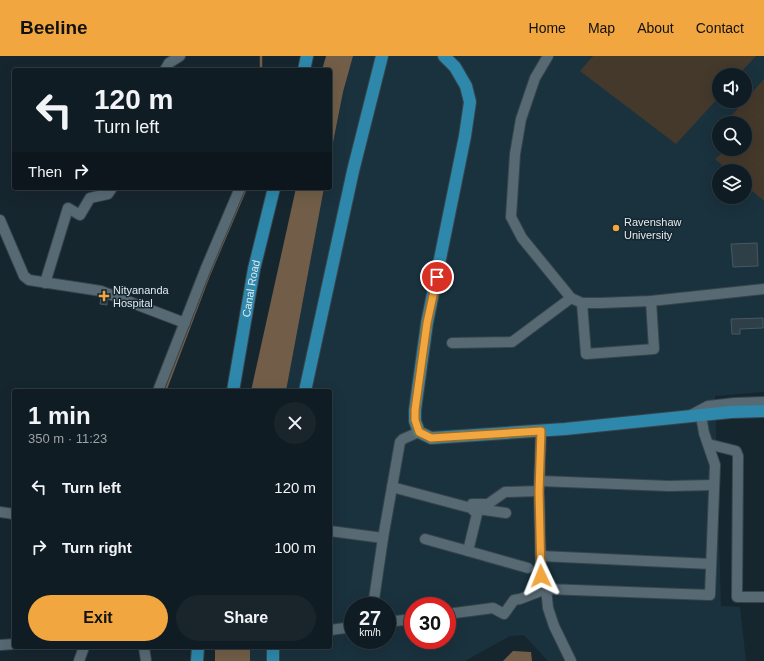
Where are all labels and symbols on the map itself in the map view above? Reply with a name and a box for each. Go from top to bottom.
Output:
place label: Ravenshaw University [624,216,682,241]
marker: Ravenshaw University [611,223,621,233]
street label: Canal Road [240,259,262,318]
pin [420,260,454,294]
place label: Nityananda Hospital [113,284,170,309]
marker: Nityananda Hospital [98,290,110,302]
position arrow [520,555,562,597]
speed limit sign: 30 [404,597,456,649]

